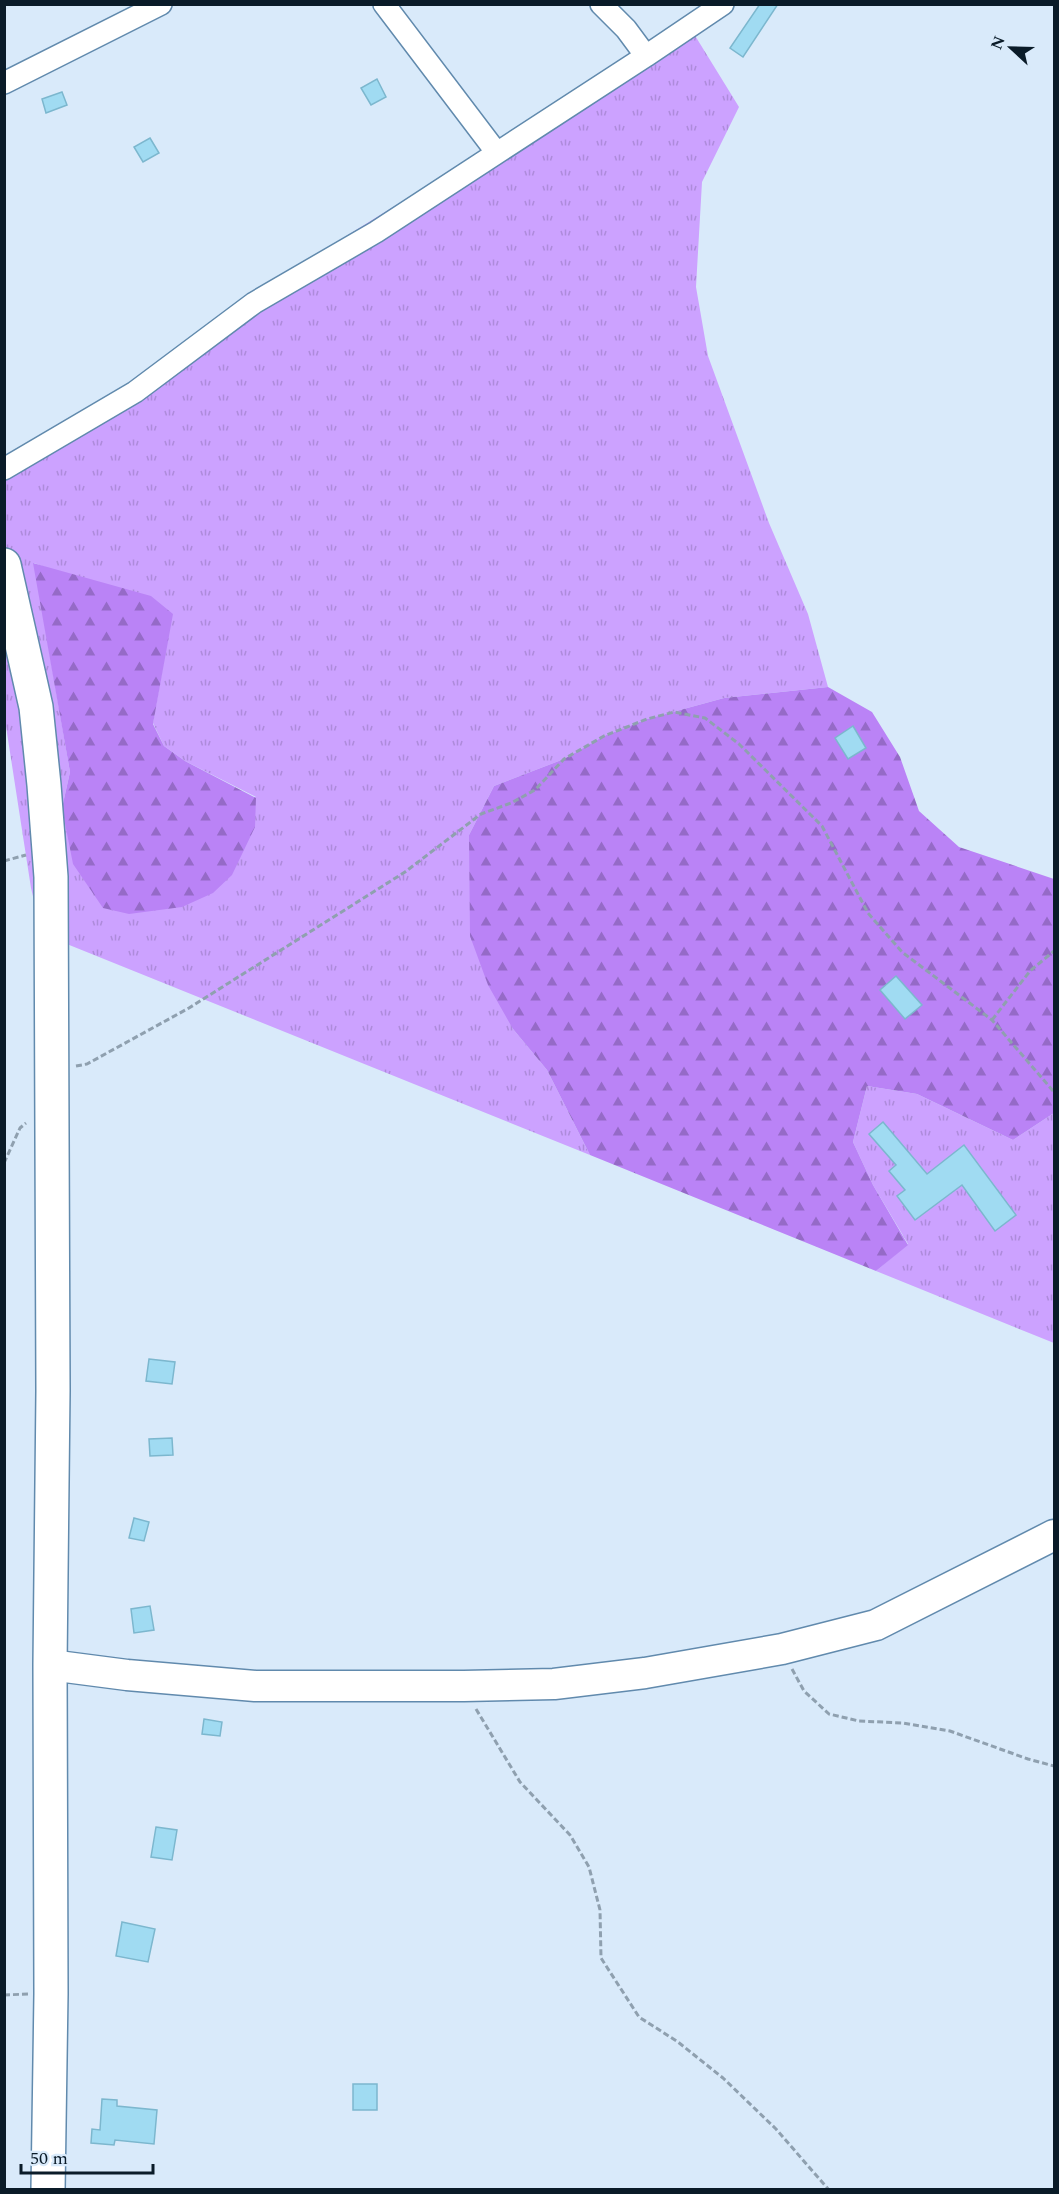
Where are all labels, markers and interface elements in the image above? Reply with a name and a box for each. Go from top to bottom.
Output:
north arrow [981,18,1041,78]
text: N [984,32,1012,53]
scale bar [21,2137,153,2175]
text: 50 m [30,2145,68,2172]

